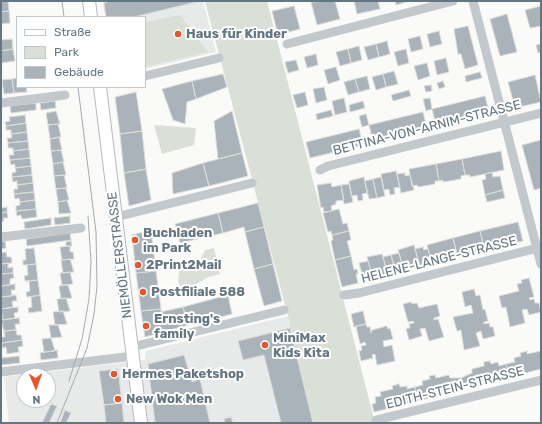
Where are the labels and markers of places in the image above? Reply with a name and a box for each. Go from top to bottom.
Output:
place label: Haus für Kinder [186,26,287,42]
marker: Haus für Kinder [173,29,183,39]
place label: Buchladen im Park [143,225,212,256]
marker: Buchladen im Park [130,235,140,245]
place label: 2Print2Mail [146,257,222,273]
marker: 2Print2Mail [133,260,143,270]
place label: Postfiliale 588 [151,284,245,300]
marker: Postfiliale 588 [138,287,148,297]
place label: Ernsting's family [154,311,220,342]
marker: Ernsting's family [141,321,151,331]
place label: MiniMax Kids Kita [273,330,330,361]
marker: MiniMax Kids Kita [260,340,270,350]
place label: Hermes Paketshop [122,366,244,382]
marker: Hermes Paketshop [109,369,119,379]
place label: New Wok Men [126,391,212,407]
marker: New Wok Men [113,394,123,404]

